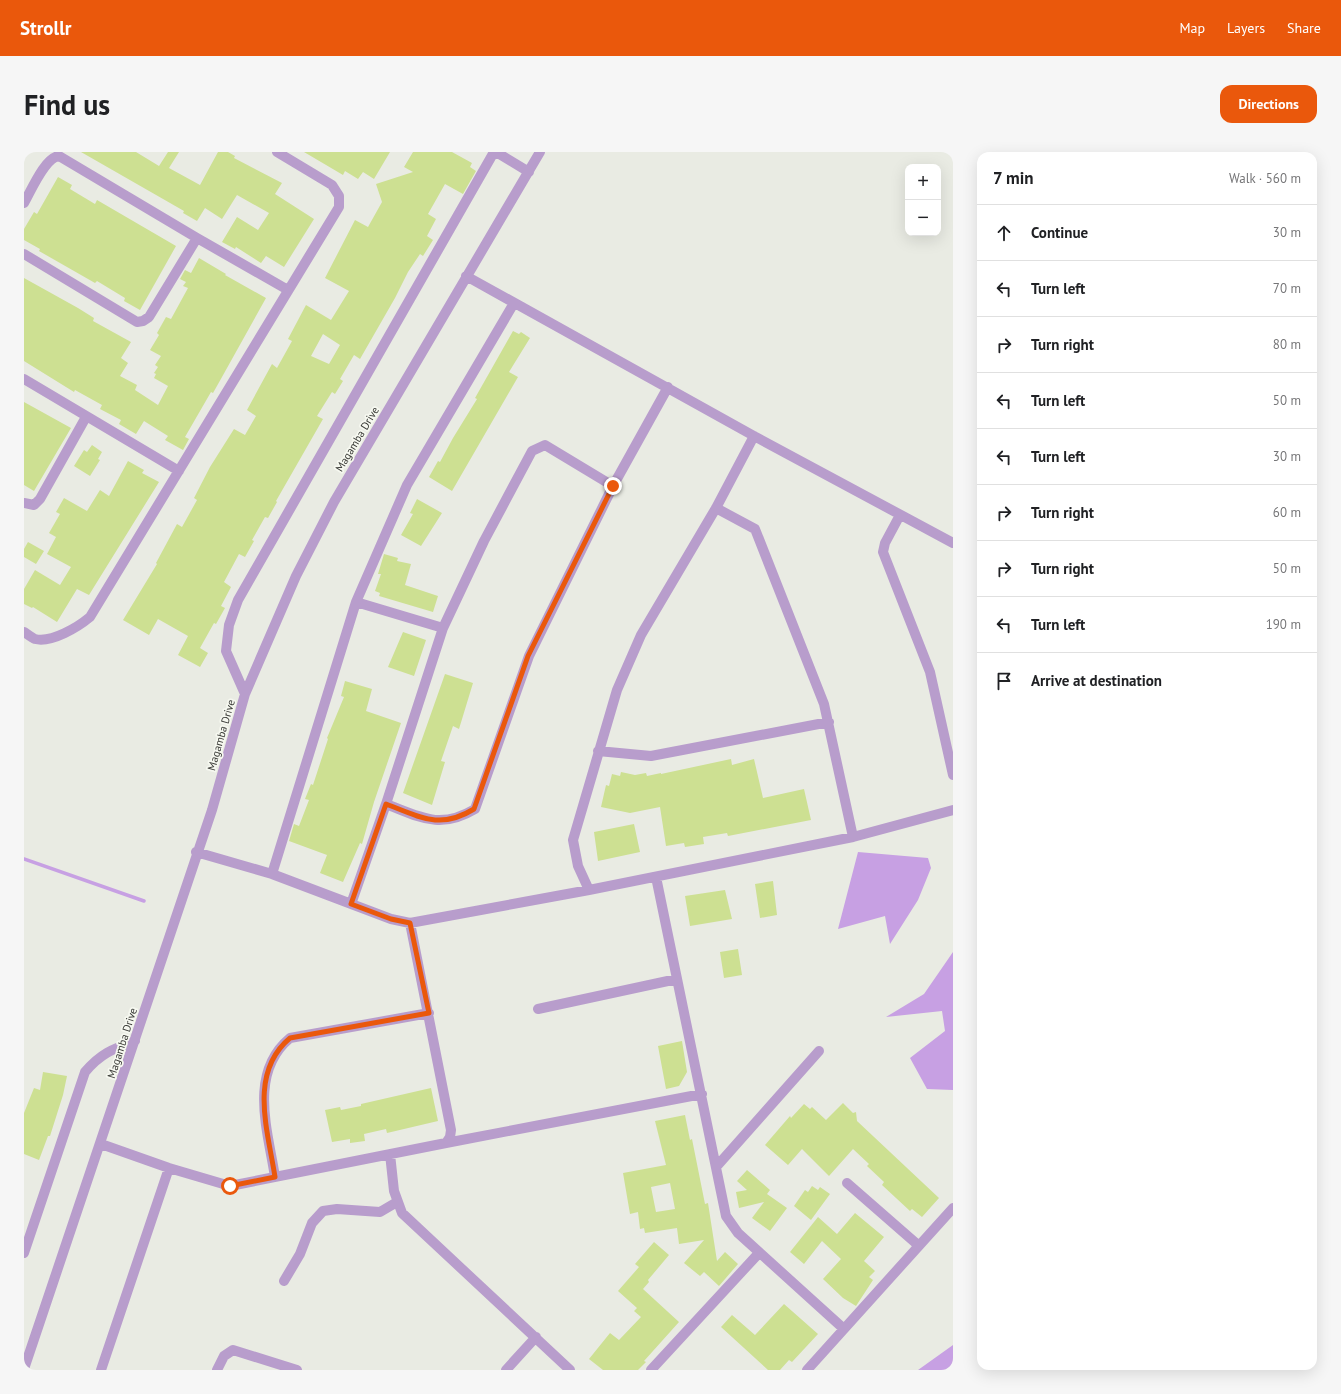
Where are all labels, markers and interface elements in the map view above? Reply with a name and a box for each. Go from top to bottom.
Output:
text: Strollr [20,16,71,40]
text: Map [1179,19,1205,37]
text: Layers [1227,19,1265,37]
text: Share [1287,19,1321,37]
button: Directions [1220,85,1317,123]
text: Find us [24,86,110,123]
map controls [905,164,941,236]
button: + [905,164,941,200]
text: 7 min [993,167,1034,189]
text: Walk · 560 m [1229,170,1301,187]
button: − [905,200,941,236]
icon: ahead [993,222,1015,244]
text: Continue [1031,223,1088,242]
text: 30 m [1273,224,1301,241]
icon: left [993,278,1015,300]
text: Turn left [1031,279,1085,298]
text: 70 m [1273,280,1301,297]
icon: right [993,334,1015,356]
text: Turn right [1031,335,1094,354]
text: 80 m [1273,336,1301,353]
icon: left [993,390,1015,412]
text: Turn left [1031,391,1085,410]
text: 50 m [1273,392,1301,409]
street label: Magamba Drive [332,404,382,474]
icon: left [993,446,1015,468]
text: Turn left [1031,447,1085,466]
text: 30 m [1273,448,1301,465]
route end [604,477,622,495]
icon: right [993,502,1015,524]
text: Turn right [1031,503,1094,522]
text: 60 m [1273,504,1301,521]
icon: right [993,558,1015,580]
text: Turn right [1031,559,1094,578]
text: 50 m [1273,560,1301,577]
icon: left [993,614,1015,636]
text: Turn left [1031,615,1085,634]
text: 190 m [1266,616,1301,633]
icon: arrive [993,670,1015,692]
text: Arrive at destination [1031,671,1162,690]
street label: Magamba Drive [204,697,238,772]
street label: Magamba Drive [104,1006,140,1080]
route start [221,1177,239,1195]

